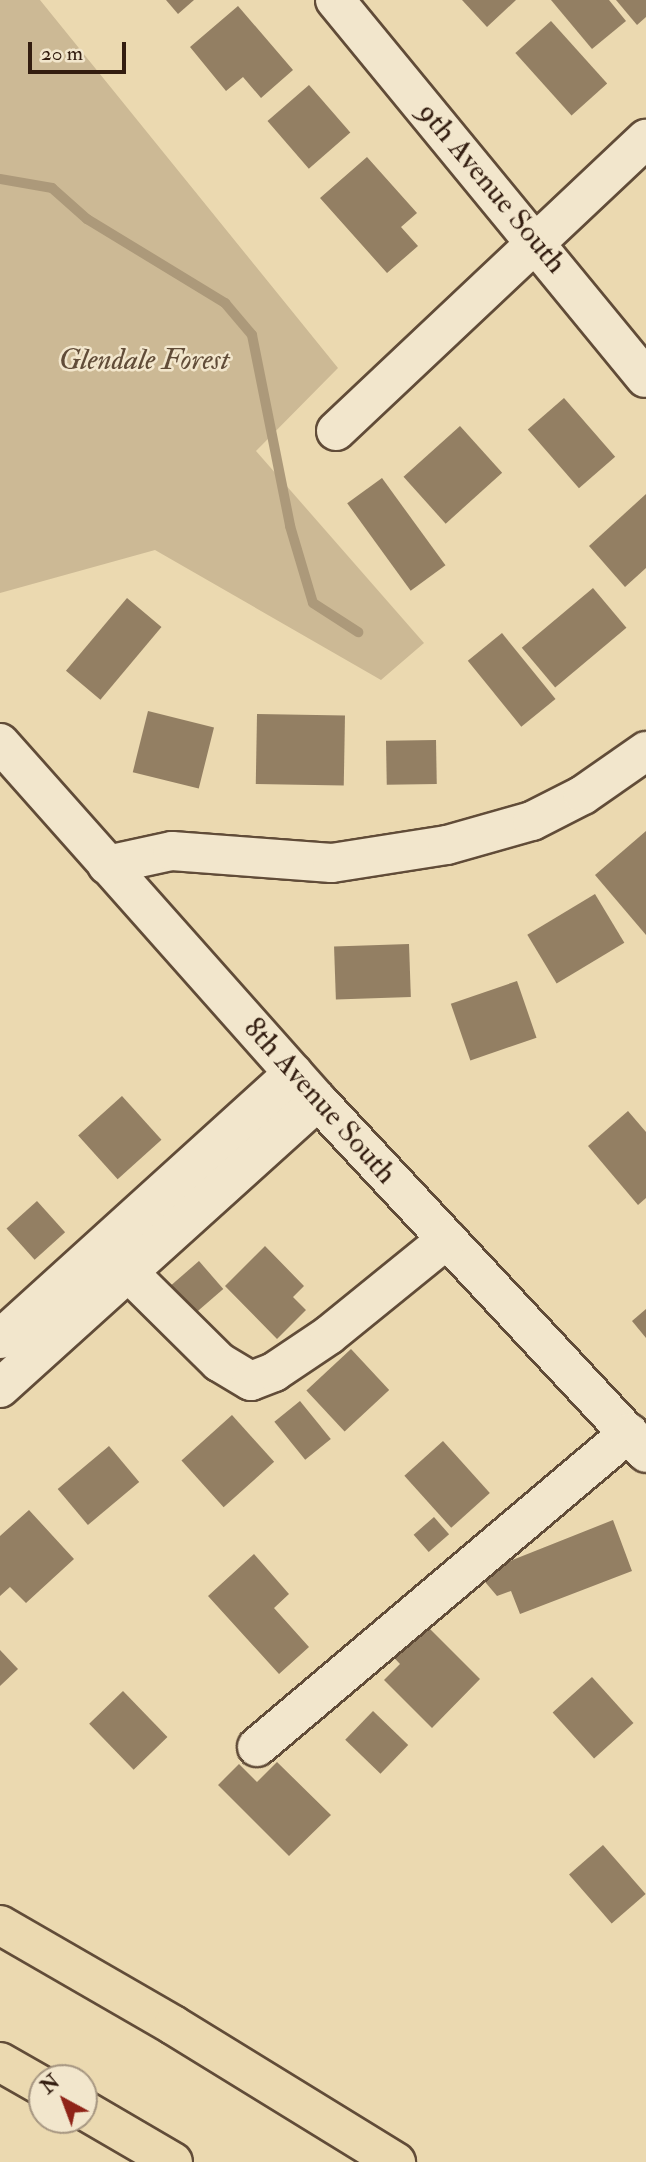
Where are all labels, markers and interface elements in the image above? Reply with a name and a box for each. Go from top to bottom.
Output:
scale bar [32,28,130,72]
text: 20 m [41,40,83,67]
street label: 9th Avenue South [410,95,574,281]
park label: Glendale Forest [59,342,229,378]
street label: 8th Avenue South [236,1011,404,1191]
north arrow [28,2064,98,2134]
text: N [36,2070,65,2099]

